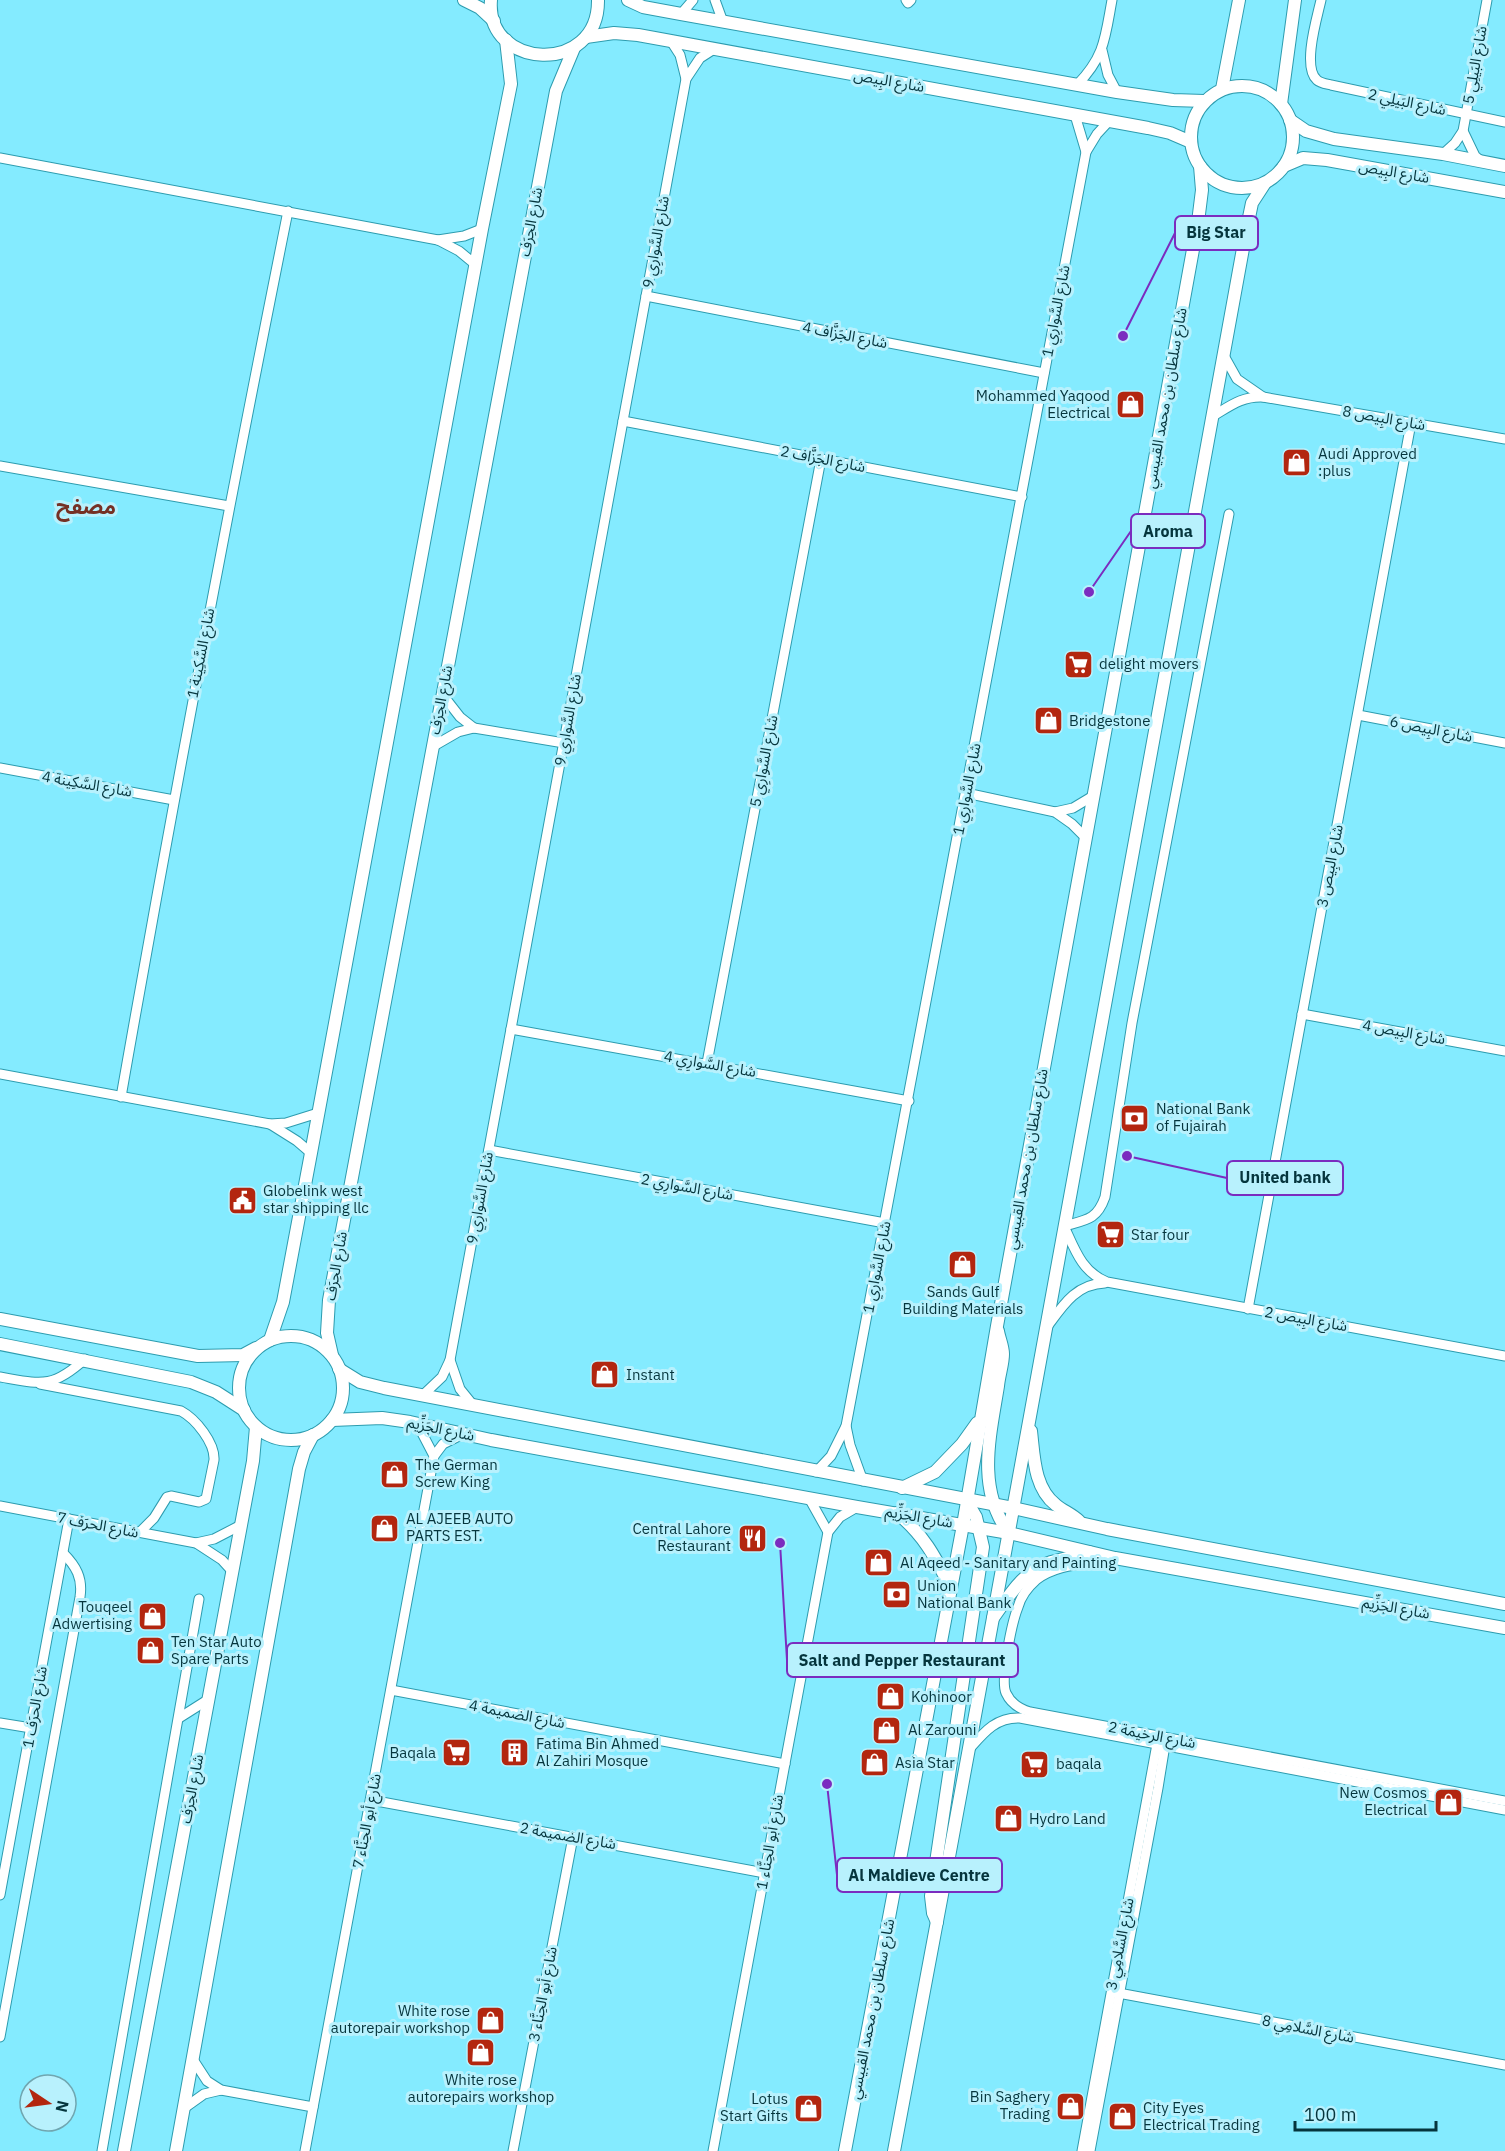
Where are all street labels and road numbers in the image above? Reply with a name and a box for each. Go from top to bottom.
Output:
street label: شارع البَيلِي 5 [1458,24,1494,106]
street label: شارع البِيص [852,65,926,99]
street label: شارع البَيلِي 2 [1366,84,1448,122]
street label: شارع البِيص [1357,156,1431,190]
street label: شارع الحِرَف [515,185,550,259]
street label: شارع السَّوارِي 9 [638,194,676,290]
street label: شارع السَّوارِي 1 [1037,263,1077,359]
street label: شارع سلطان بن محمد القبيسي [1140,306,1194,490]
street label: شارع الجَزَّاف 4 [800,317,890,355]
street label: شارع البِيص 8 [1341,401,1427,437]
street label: شارع الجَزَّاف 2 [778,441,868,479]
street label: شارع السَّكِينة 1 [182,606,222,700]
street label: شارع الحِرَف [425,663,460,737]
street label: شارع السَّوارِي 9 [550,672,588,768]
street label: شارع البِيص 6 [1388,711,1474,749]
street label: شارع السَّوارِي 5 [745,713,785,809]
street label: شارع السَّوارِي 1 [948,741,988,837]
street label: شارع السَّكِينة 4 [40,766,134,804]
street label: شارع البِيص 3 [1312,823,1350,909]
street label: شارع البِيص 4 [1361,1015,1447,1051]
street label: شارع السَّوارِي 4 [662,1046,758,1084]
street label: شارع سلطان بن محمد القبيسي [1001,1067,1055,1251]
street label: شارع السَّوارِي 9 [462,1150,500,1246]
street label: شارع السَّوارِي 2 [639,1169,735,1207]
street label: شارع السَّوارِي 1 [858,1219,898,1315]
street label: شارع الحِرَف [320,1230,354,1303]
street label: شارع البِيص 2 [1263,1302,1349,1338]
street label: شارع الجَزِّيم [405,1412,477,1448]
street label: شارع الجَزِّيم [883,1501,955,1535]
street label: شارع الحرَف 7 [55,1507,141,1545]
street label: شارع الجَزِّيم [1360,1592,1432,1626]
street label: شارع الحرَف 1 [18,1664,54,1750]
street label: شارع الضميمة 4 [467,1695,567,1735]
street label: شارع الرخيمَة 2 [1106,1717,1198,1755]
street label: شارع الحِرَف [176,1752,211,1826]
street label: شارع أبو الحِنَّاء 7 [348,1772,388,1871]
street label: شارع أبو الحِنَّاء 1 [752,1793,790,1891]
street label: شارع الضميمة 2 [518,1818,618,1856]
street label: شارع السَّلامِي 3 [1101,1896,1141,1992]
street label: شارع سلطان بن محمد القبيسي [845,1917,901,2101]
street label: شارع أبو الحِنَّاء 3 [524,1945,564,2044]
street label: شارع السَّلامِي 8 [1260,2010,1356,2050]

